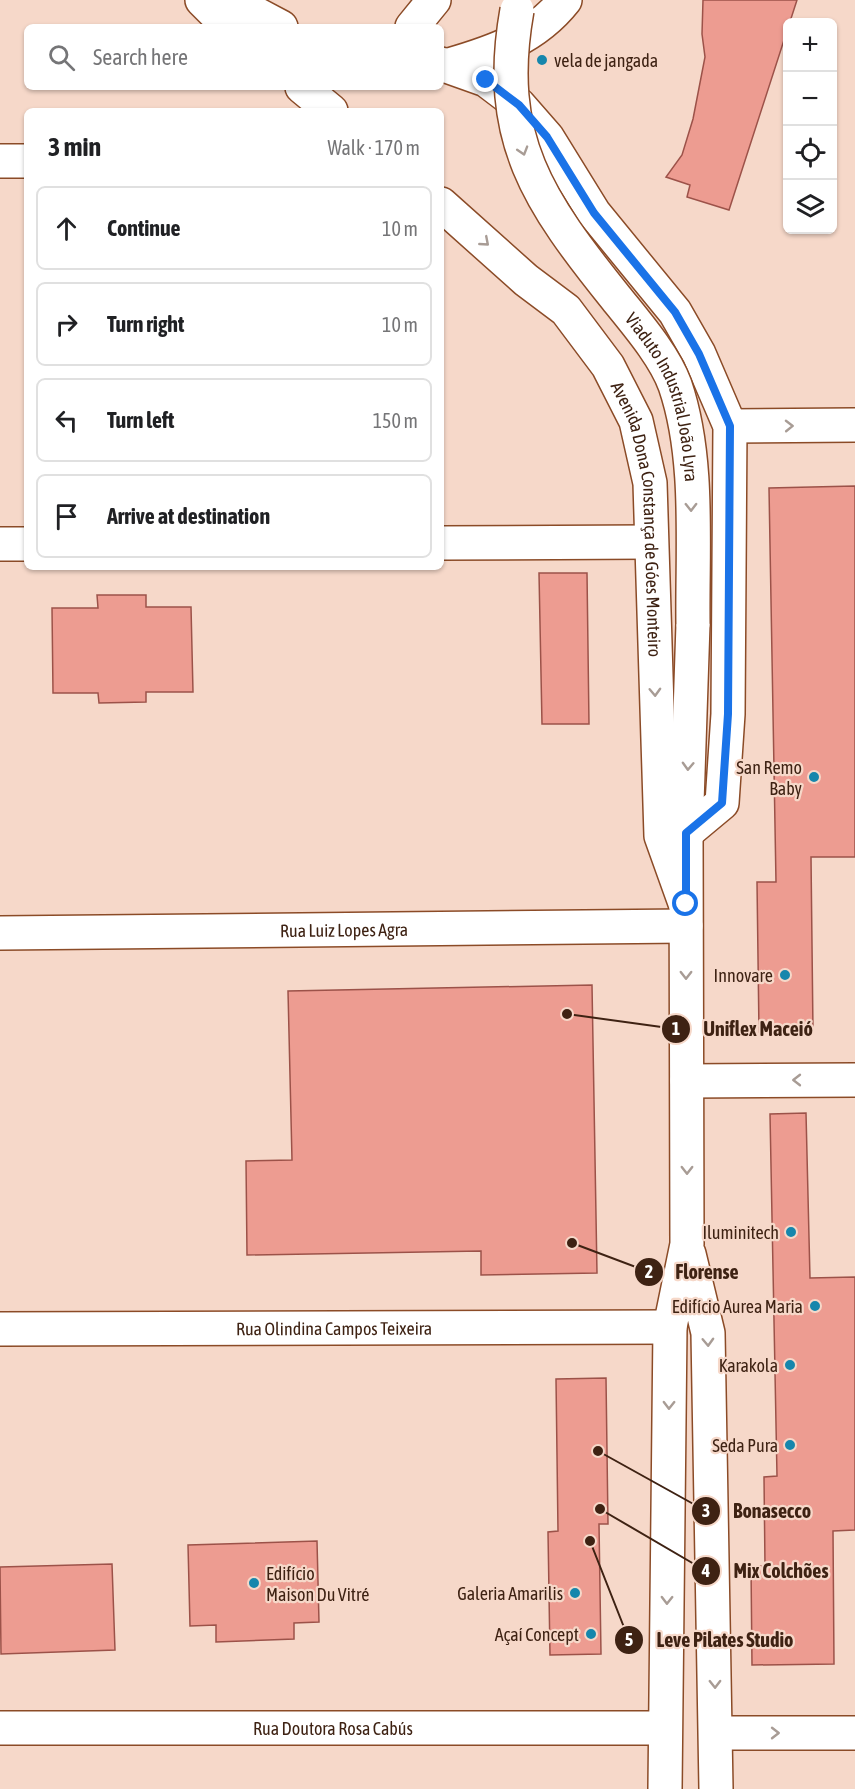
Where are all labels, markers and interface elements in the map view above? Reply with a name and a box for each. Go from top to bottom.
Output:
map controls [783,18,837,234]
button: + [783,18,837,72]
search box [24,24,444,90]
icon: search [45,41,78,74]
text: Search here [93,44,188,70]
place label: vela de jangada [554,50,658,71]
marker: vela de jangada [535,53,549,67]
route end [472,66,498,92]
button: − [783,72,837,126]
button: locate [783,126,837,180]
text: 3 min [48,132,101,162]
text: Walk · 170 m [328,136,420,159]
one-way arrow [516,145,528,156]
button: layers [783,180,837,234]
icon: ahead [50,212,83,245]
text: Continue [107,215,181,241]
text: 10 m [382,217,418,240]
one-way arrow [478,235,489,246]
icon: right [50,308,83,341]
street label: Viaduto Industrial João Lyra [621,308,703,482]
text: Turn right [107,311,184,337]
text: 10 m [382,313,418,336]
street label: Avenida Dona Constança de Góes Monteiro [607,378,666,657]
icon: left [50,404,83,437]
text: Turn left [107,407,174,433]
text: 150 m [373,409,418,432]
one-way arrow [784,420,793,432]
icon: arrive [50,500,83,533]
text: Arrive at destination [107,503,270,529]
one-way arrow [685,503,697,512]
one-way arrow [649,688,662,697]
place label: San Remo Baby [736,757,802,799]
one-way arrow [682,762,695,771]
marker: San Remo Baby [807,770,821,784]
route start [672,890,698,916]
street label: Rua Luiz Lopes Agra [280,918,408,941]
place label: Innovare [714,965,773,986]
marker: Innovare [778,968,792,982]
one-way arrow [680,971,692,980]
callout: Uniflex Maceió [661,1010,824,1048]
text: Uniflex Maceió [703,1017,813,1040]
text: 1 [672,1018,680,1039]
one-way arrow [792,1074,801,1086]
one-way arrow [681,1166,693,1175]
place label: Iluminitech [703,1222,779,1243]
marker: Iluminitech [784,1225,798,1239]
callout: Florense [634,1253,751,1291]
text: Florense [675,1260,739,1283]
text: 2 [645,1261,653,1282]
place label: Edifício Aurea Maria [672,1296,803,1317]
marker: Edifício Aurea Maria [808,1299,822,1313]
street label: Rua Olindina Campos Teixeira [236,1317,432,1339]
one-way arrow [701,1337,714,1346]
place label: Karakola [719,1355,778,1376]
marker: Karakola [783,1358,797,1372]
one-way arrow [663,1401,675,1410]
place label: Seda Pura [712,1435,778,1456]
marker: Seda Pura [783,1438,797,1452]
callout: Bonasecco [691,1492,823,1530]
text: Bonasecco [733,1499,811,1522]
text: 3 [702,1500,710,1521]
callout: Mix Colchões [691,1552,840,1590]
text: Mix Colchões [734,1559,828,1582]
text: 4 [701,1560,710,1581]
place label: Edifício Maison Du Vitré [266,1563,369,1605]
marker: Edifício Maison Du Vitré [247,1576,261,1590]
place label: Galeria Amarilis [457,1583,563,1604]
marker: Galeria Amarilis [568,1586,582,1600]
one-way arrow [660,1596,673,1605]
callout: Leve Pilates Studio [614,1621,805,1659]
place label: Açaí Concept [495,1624,579,1645]
marker: Açaí Concept [584,1627,598,1641]
text: Leve Pilates Studio [656,1628,794,1651]
text: 5 [625,1629,633,1650]
one-way arrow [709,1679,721,1688]
street label: Rua Doutora Rosa Cabús [253,1718,413,1739]
one-way arrow [770,1727,779,1739]

